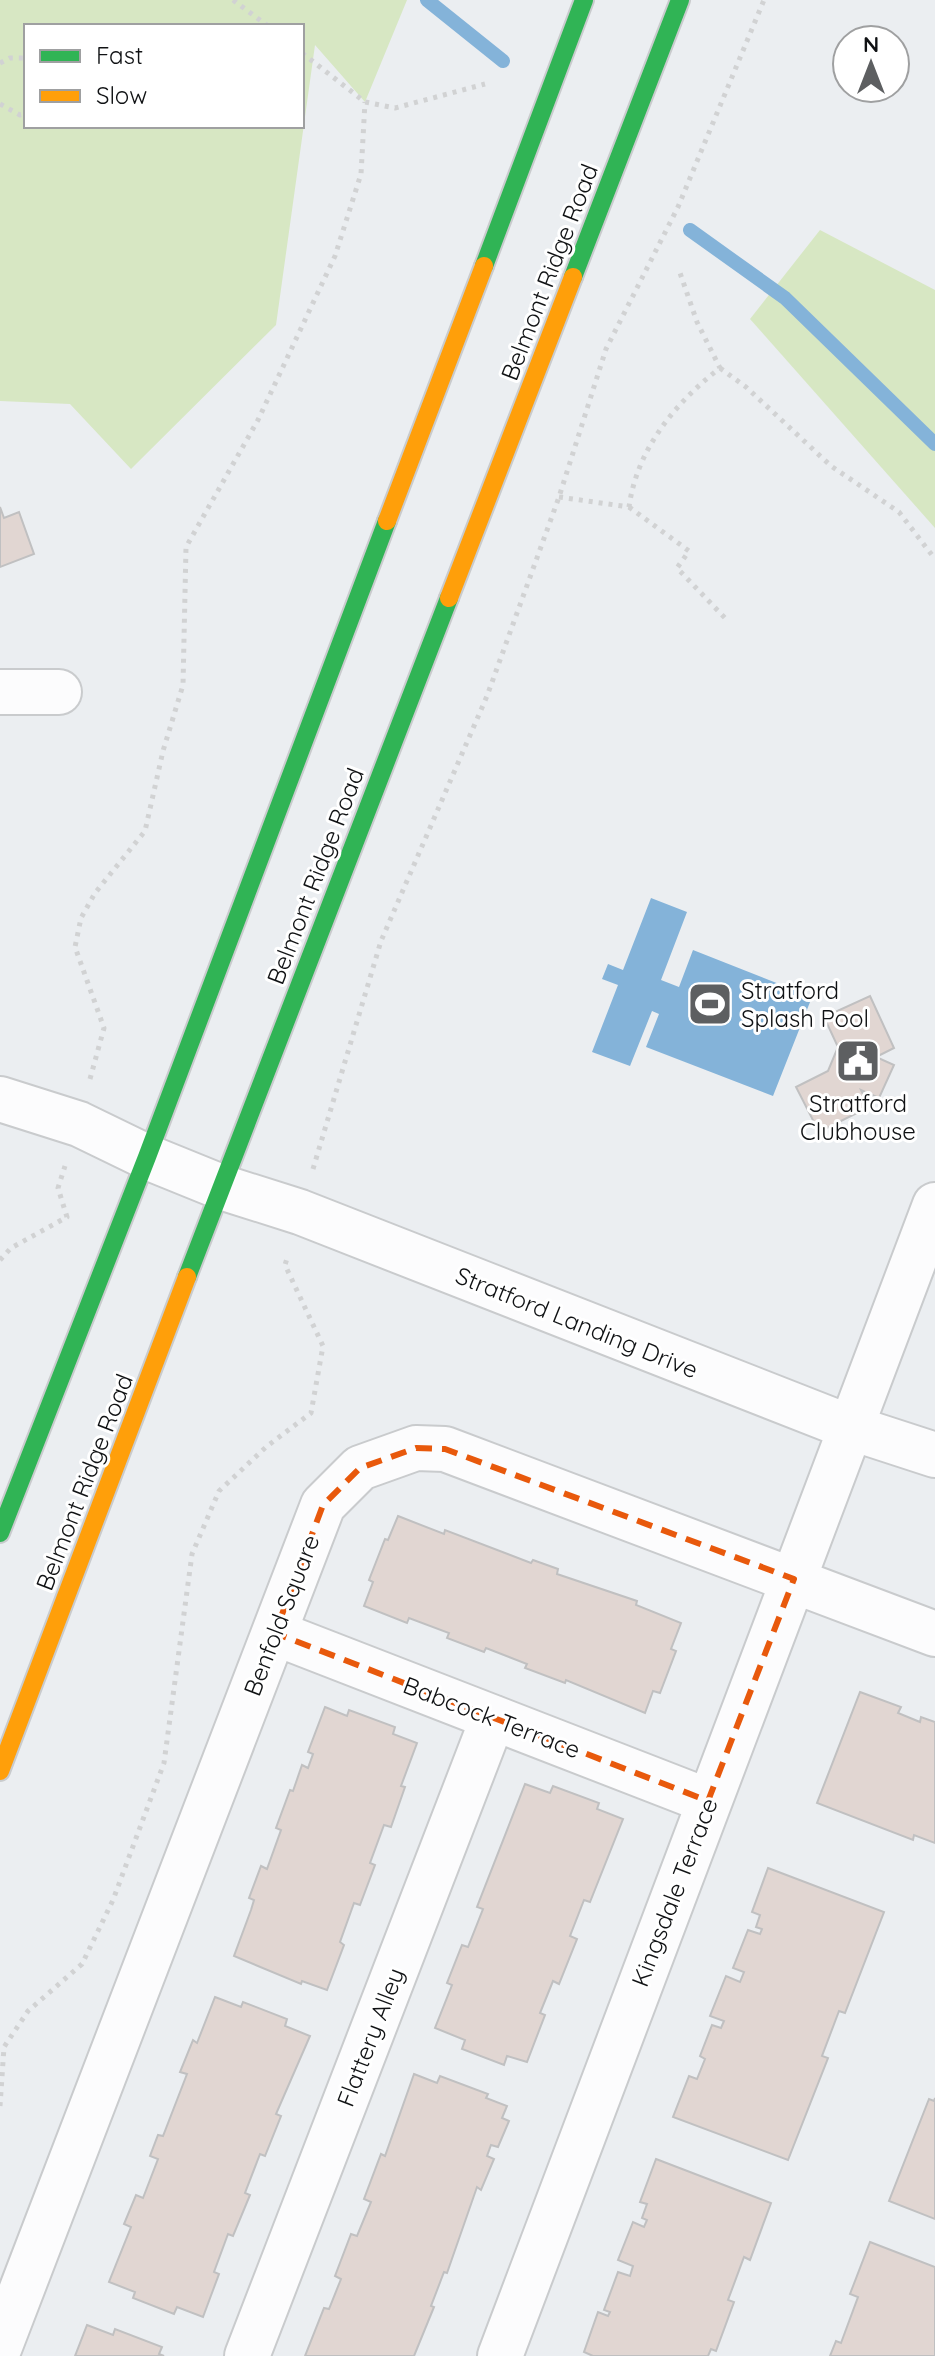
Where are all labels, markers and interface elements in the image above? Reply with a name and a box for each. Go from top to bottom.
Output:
legend [24,24,304,128]
north arrow [831,24,911,104]
text: N [863,30,879,58]
text: Fast [96,40,143,70]
text: Slow [96,80,147,110]
street label: Belmont Ridge Road [494,159,604,385]
street label: Belmont Ridge Road [260,763,370,989]
place label: Stratford Splash Pool [741,975,869,1033]
sports icon: Stratford Splash Pool [686,980,734,1028]
public building icon: Stratford Clubhouse [834,1037,882,1085]
place label: Stratford Clubhouse [800,1088,916,1146]
street label: Stratford Landing Drive [451,1260,703,1384]
street label: Belmont Ridge Road [29,1369,139,1595]
street label: Benfold Square [237,1530,325,1700]
street label: Babcock Terrace [399,1669,585,1765]
street label: Kingsdale Terrace [624,1793,724,1991]
street label: Flattery Alley [330,1963,410,2111]

